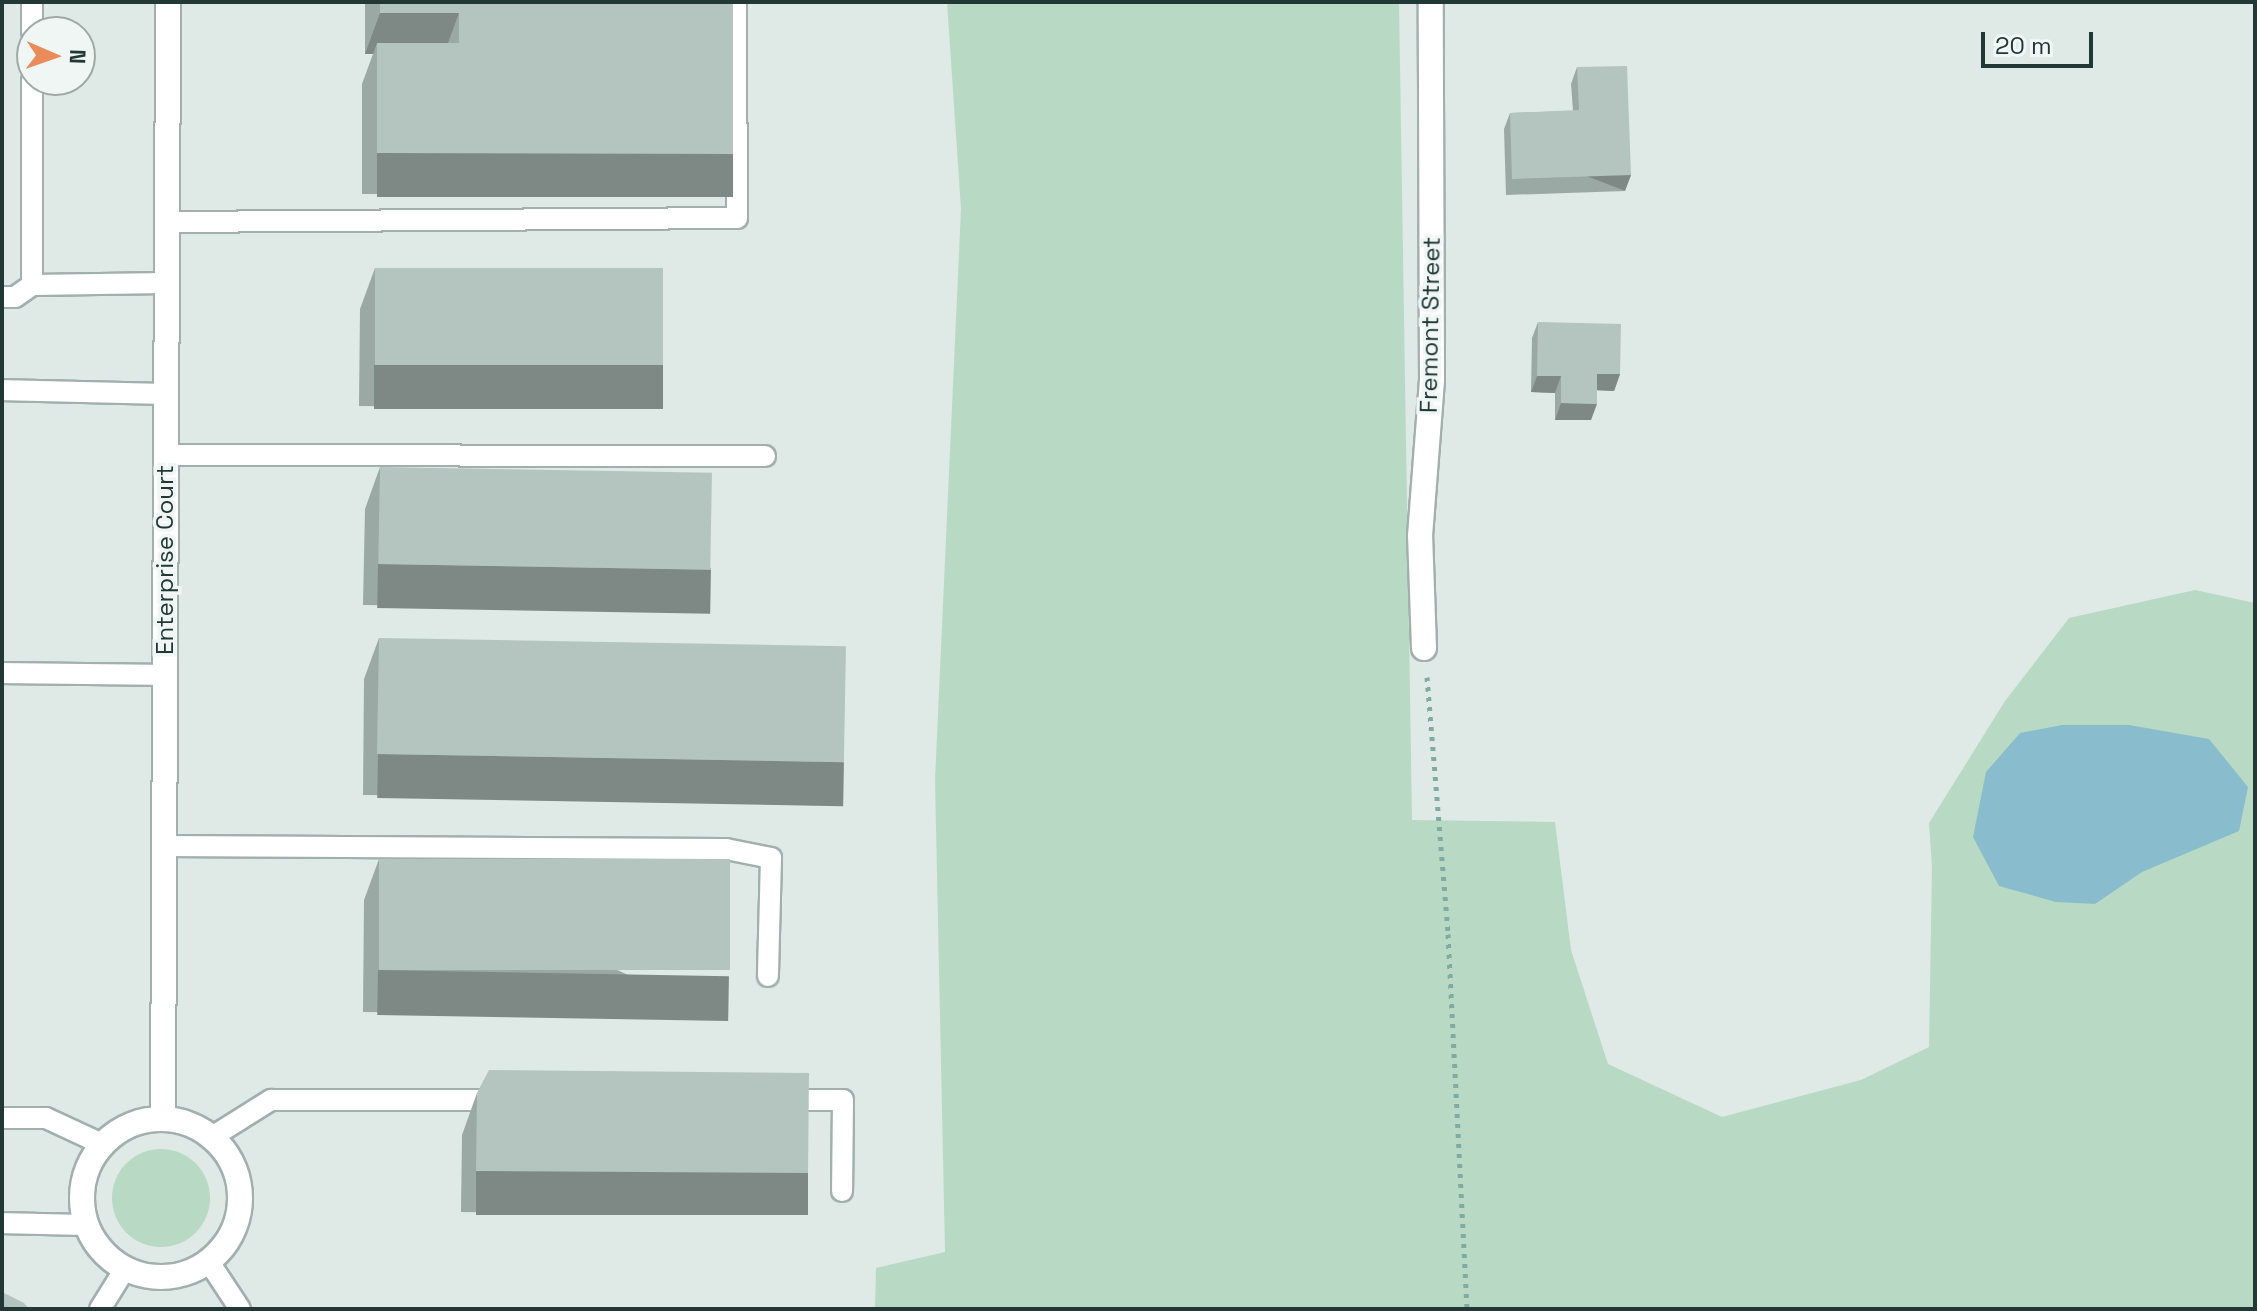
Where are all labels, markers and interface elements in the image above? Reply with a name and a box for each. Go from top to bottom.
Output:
north arrow [16,16,96,96]
scale bar [1985,16,2097,66]
text: 20 m [1995,30,2052,61]
text: N [64,49,92,65]
street label: Fremont Street [1414,237,1446,413]
street label: Enterprise Court [151,465,179,655]

